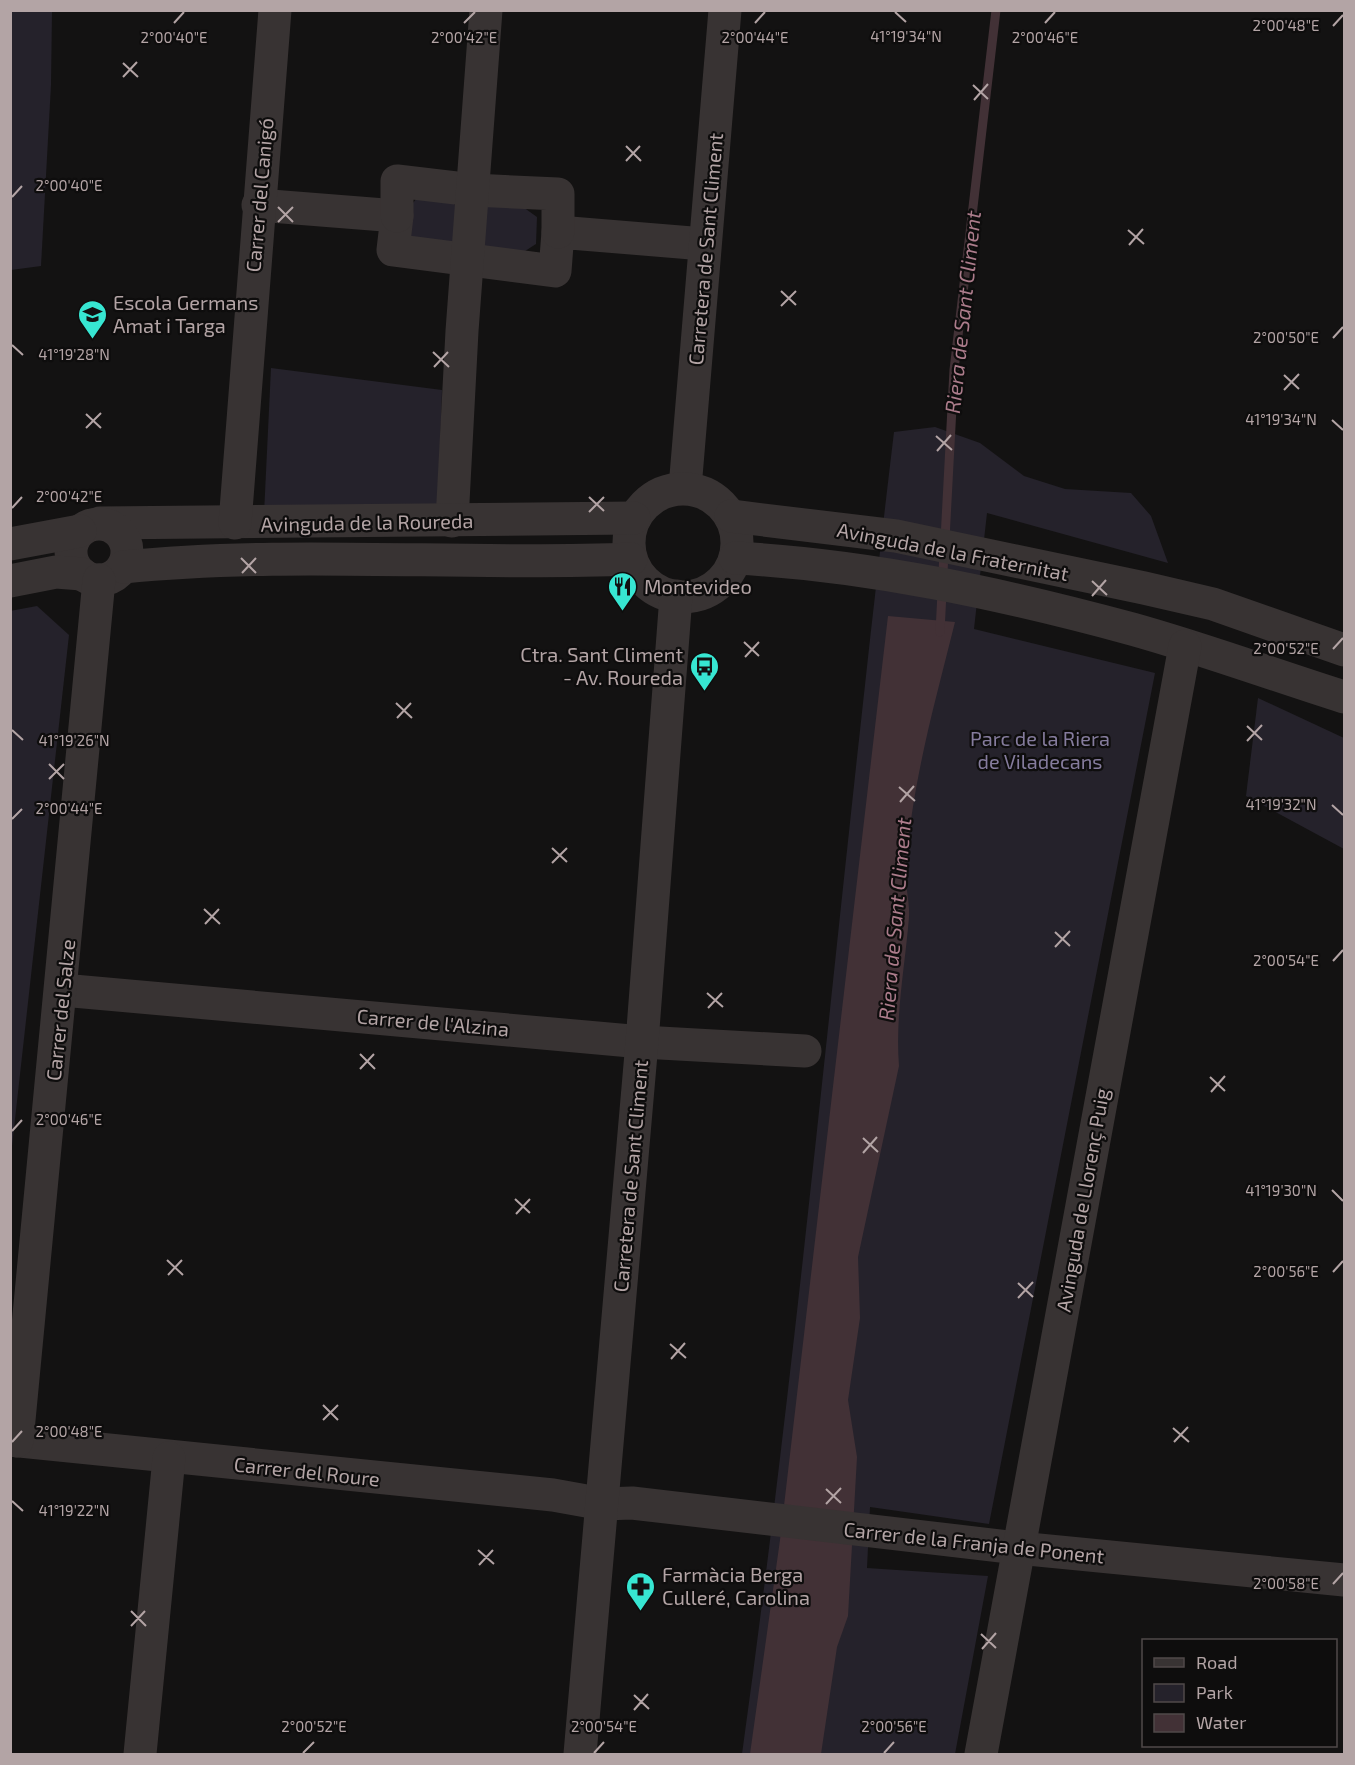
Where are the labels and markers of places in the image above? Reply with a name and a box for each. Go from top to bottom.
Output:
place label: Escola Germans Amat i Targa [113,290,258,337]
school or university icon: Escola Germans Amat i Targa [76,298,108,340]
restaurant icon: Montevideo [607,570,639,612]
place label: Montevideo [644,574,752,598]
place label: Ctra. Sant Climent - Av. Roureda [520,642,683,689]
bus stop icon: Ctra. Sant Climent - Av. Roureda [688,650,720,692]
place label: Farmàcia Berga Culleré, Carolina [662,1562,810,1609]
pharmacy icon: Farmàcia Berga Culleré, Carolina [625,1570,657,1612]

